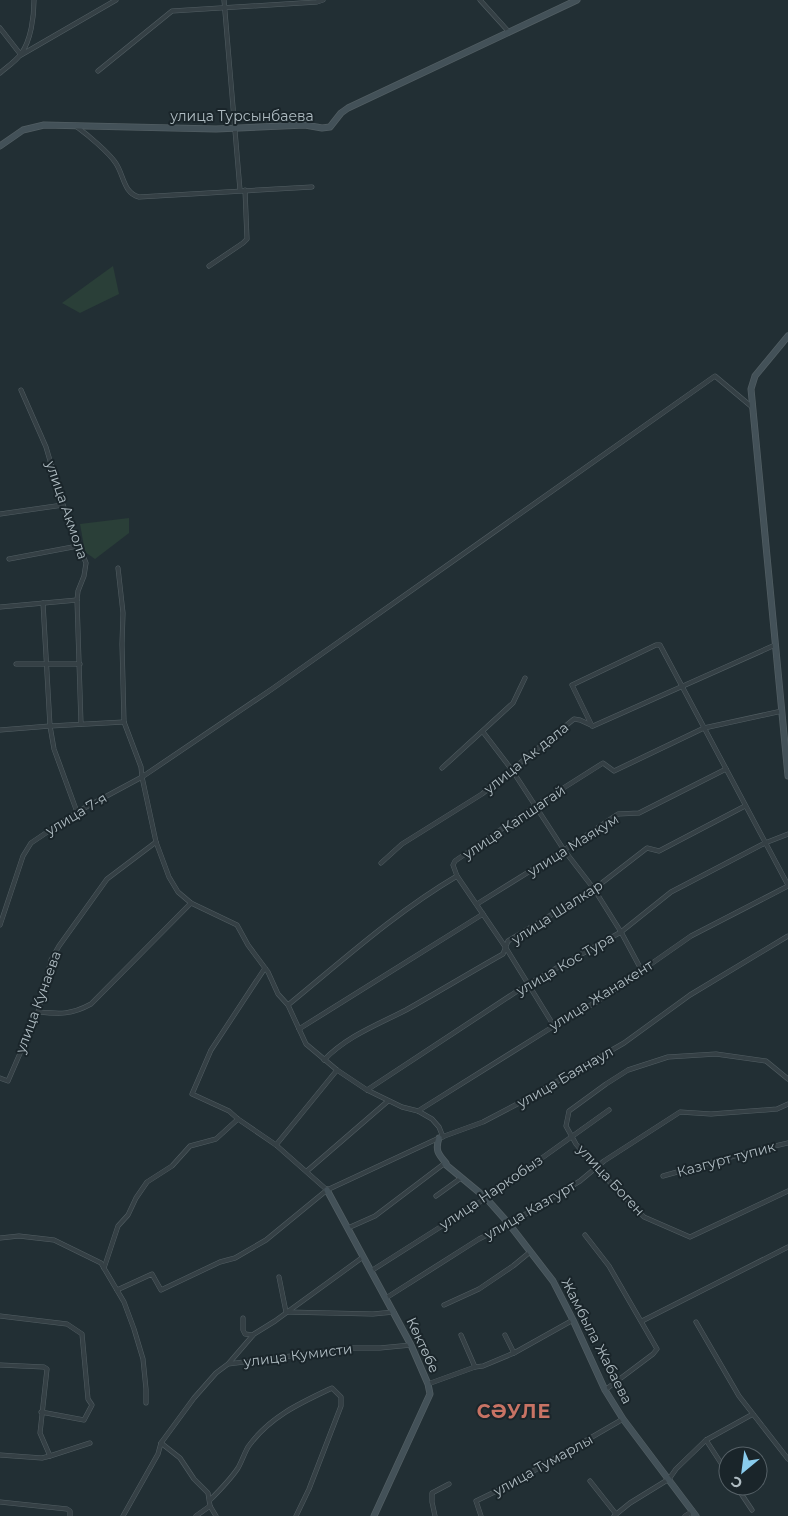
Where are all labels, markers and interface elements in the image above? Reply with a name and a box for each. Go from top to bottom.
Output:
street label: улица Турсынбаева [169,107,314,125]
street label: улица Акмола [41,457,92,562]
street label: улица Ак дала [479,718,572,798]
street label: улица Капшагай [458,781,569,864]
street label: улица 7-я [41,789,110,840]
street label: улица Маякум [523,810,622,881]
street label: улица Шалкар [507,876,606,949]
street label: улица Кос Тура [512,929,617,1000]
street label: улица Кунаева [11,948,65,1057]
street label: улица Жанакент [545,955,657,1035]
street label: улица Баянаул [513,1042,616,1112]
street label: Казгурт тупик [675,1137,777,1181]
street label: улица Боген [573,1140,649,1219]
street label: улица Наркобыз [435,1151,546,1234]
street label: улица Казгурт [480,1176,579,1244]
street label: Жамбыла Жабаева [557,1275,637,1407]
street label: Көктөбе [402,1314,444,1376]
street label: улица Кумисти [242,1339,353,1371]
district label: СӘУЛЕ [477,1400,551,1423]
street label: улица Тумарлы [489,1430,596,1500]
north arrow [718,1446,768,1496]
text: С [728,1472,746,1493]

